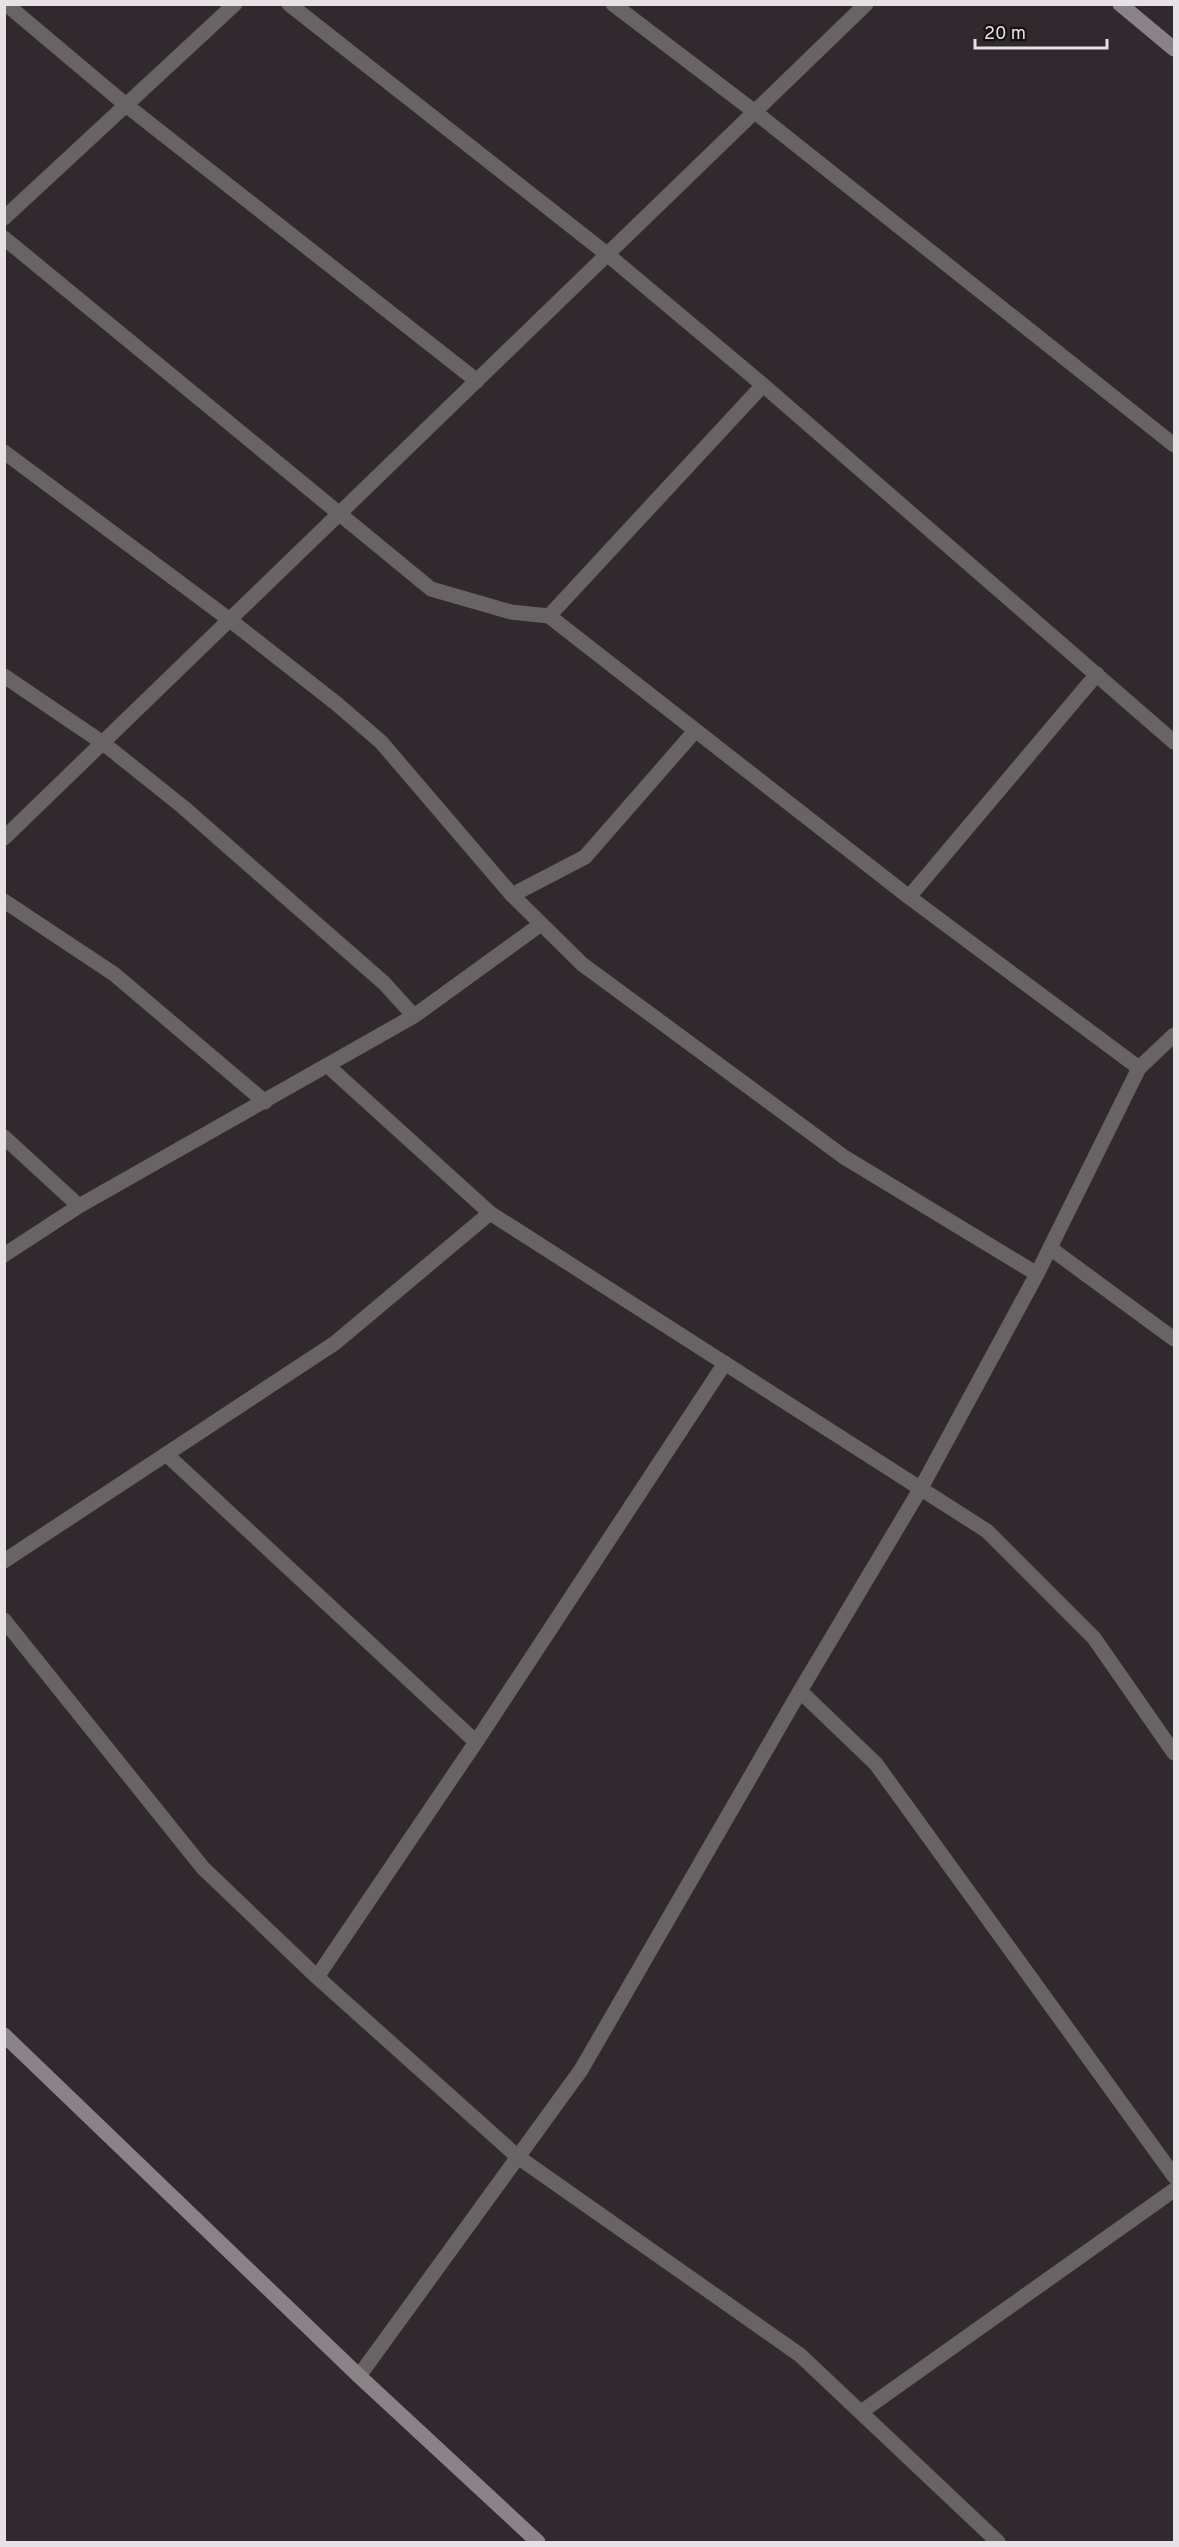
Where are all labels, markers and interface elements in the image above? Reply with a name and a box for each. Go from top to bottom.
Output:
scale bar [975,12,1107,50]
text: 20 m [984,23,1026,46]

